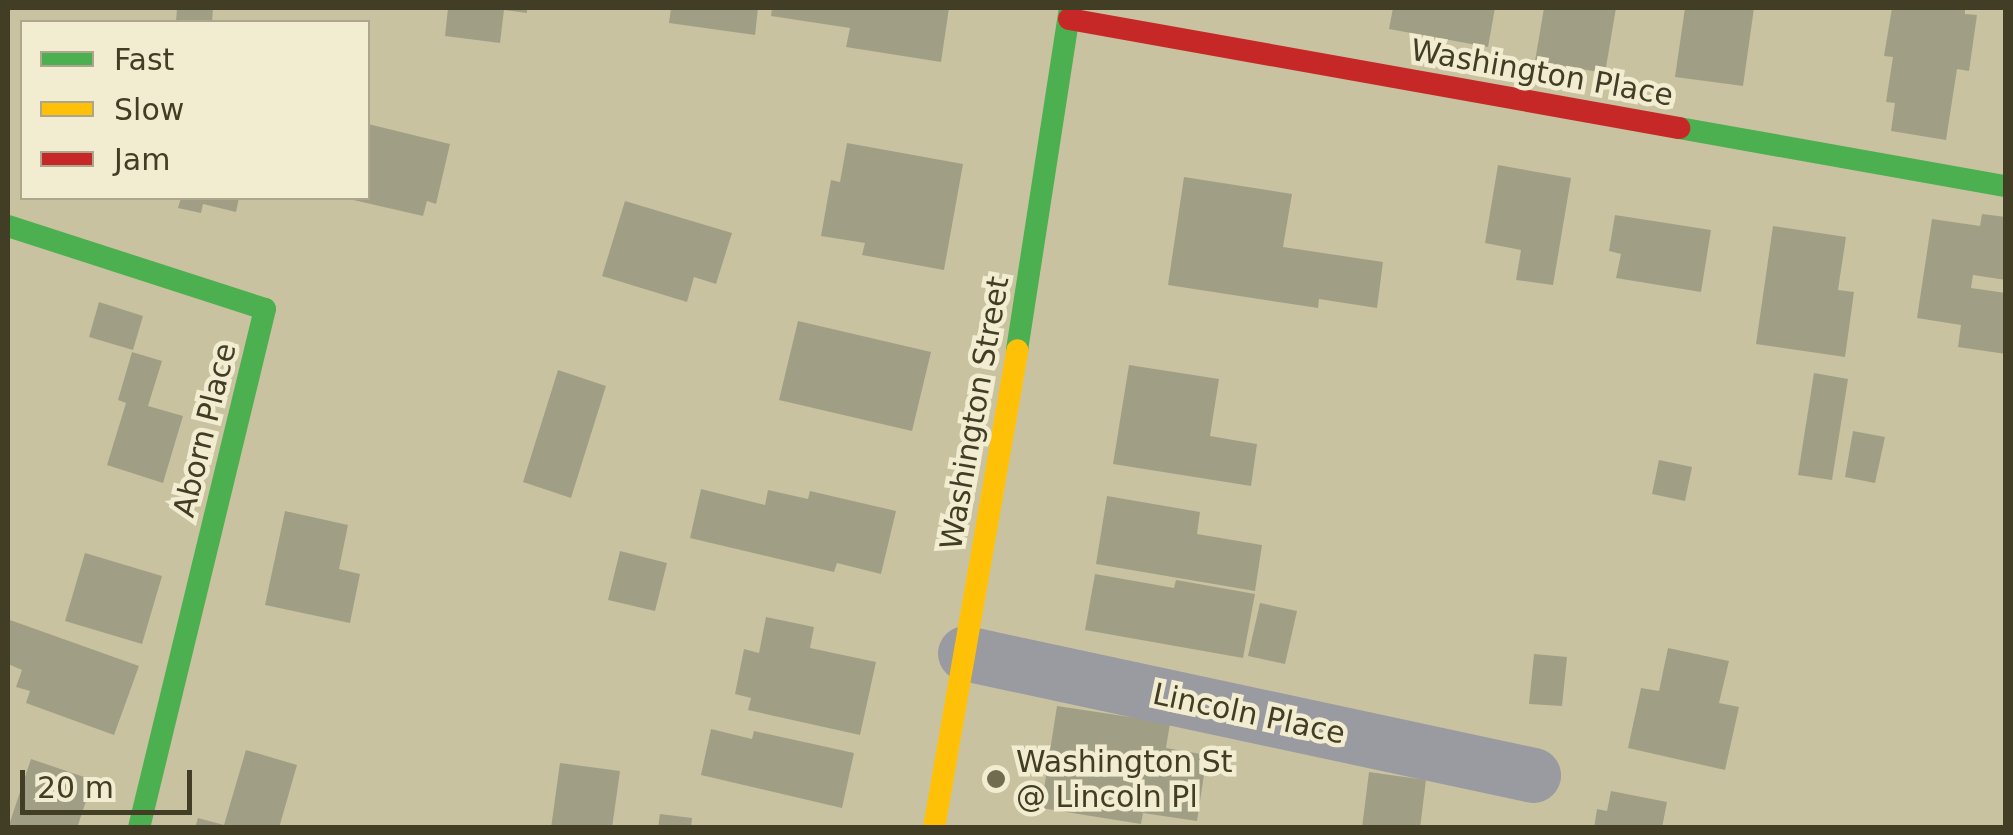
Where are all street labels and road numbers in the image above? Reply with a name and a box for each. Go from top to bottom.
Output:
street label: Washington Place [1408,32,1676,114]
street label: Washington Street [933,273,1017,553]
street label: Aborn Place [166,339,244,521]
street label: Lincoln Place [1150,676,1348,752]

